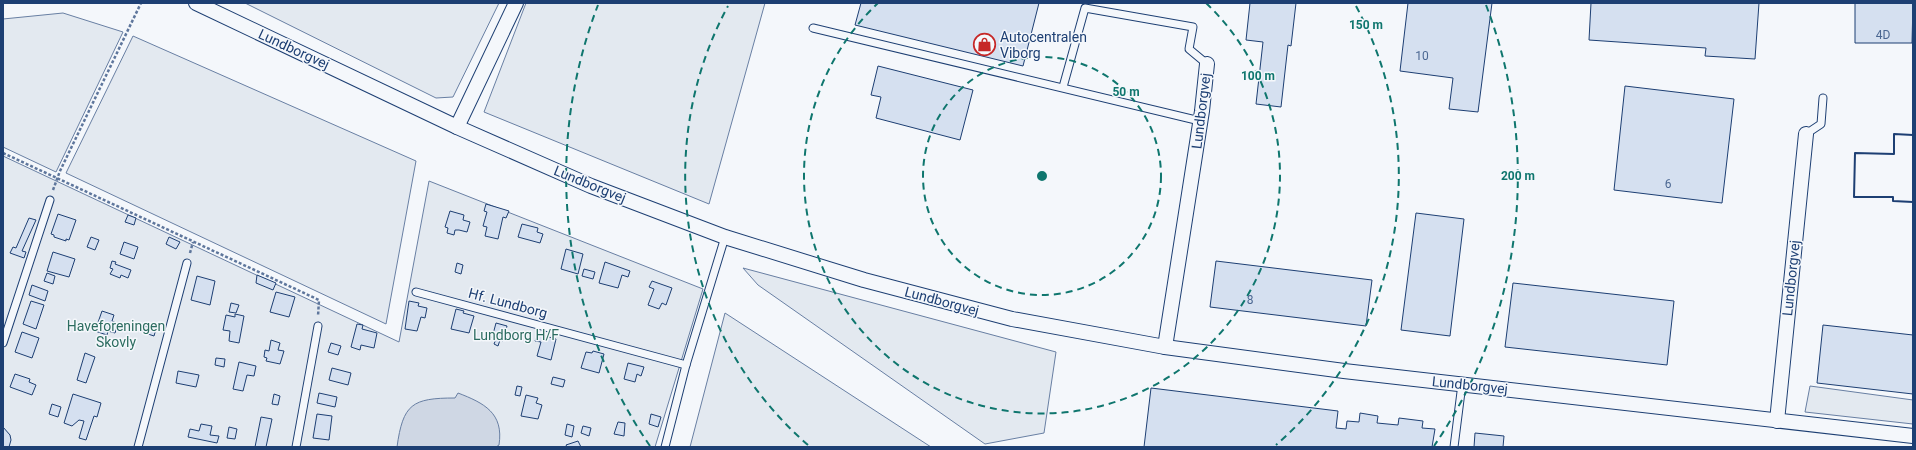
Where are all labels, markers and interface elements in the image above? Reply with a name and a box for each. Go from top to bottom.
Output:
text: 150 m [1349,18,1383,32]
street label: Lundborgvej [256,26,332,72]
house number: 4D [1876,28,1890,42]
place label: Autocentralen Viborg [1000,29,1087,61]
shop icon: Autocentralen Viborg [971,32,997,58]
house number: 10 [1415,49,1429,63]
text: 100 m [1241,69,1275,83]
street label: Lundborgvej [1188,72,1214,150]
text: 50 m [1112,85,1140,99]
street label: Lundborgvej [552,162,628,206]
centre of rings [1035,169,1049,183]
text: 200 m [1501,169,1535,183]
house number: 6 [1665,177,1672,191]
street label: Lundborgvej [1779,239,1803,317]
street label: Lundborgvej [903,283,981,319]
street label: Hf. Lundborg [467,285,549,321]
house number: 8 [1247,293,1254,307]
park label: Haveforeningen Skovly [67,318,165,350]
park label: Lundborg H/F [473,327,559,343]
street label: Lundborgvej [1431,373,1509,397]

